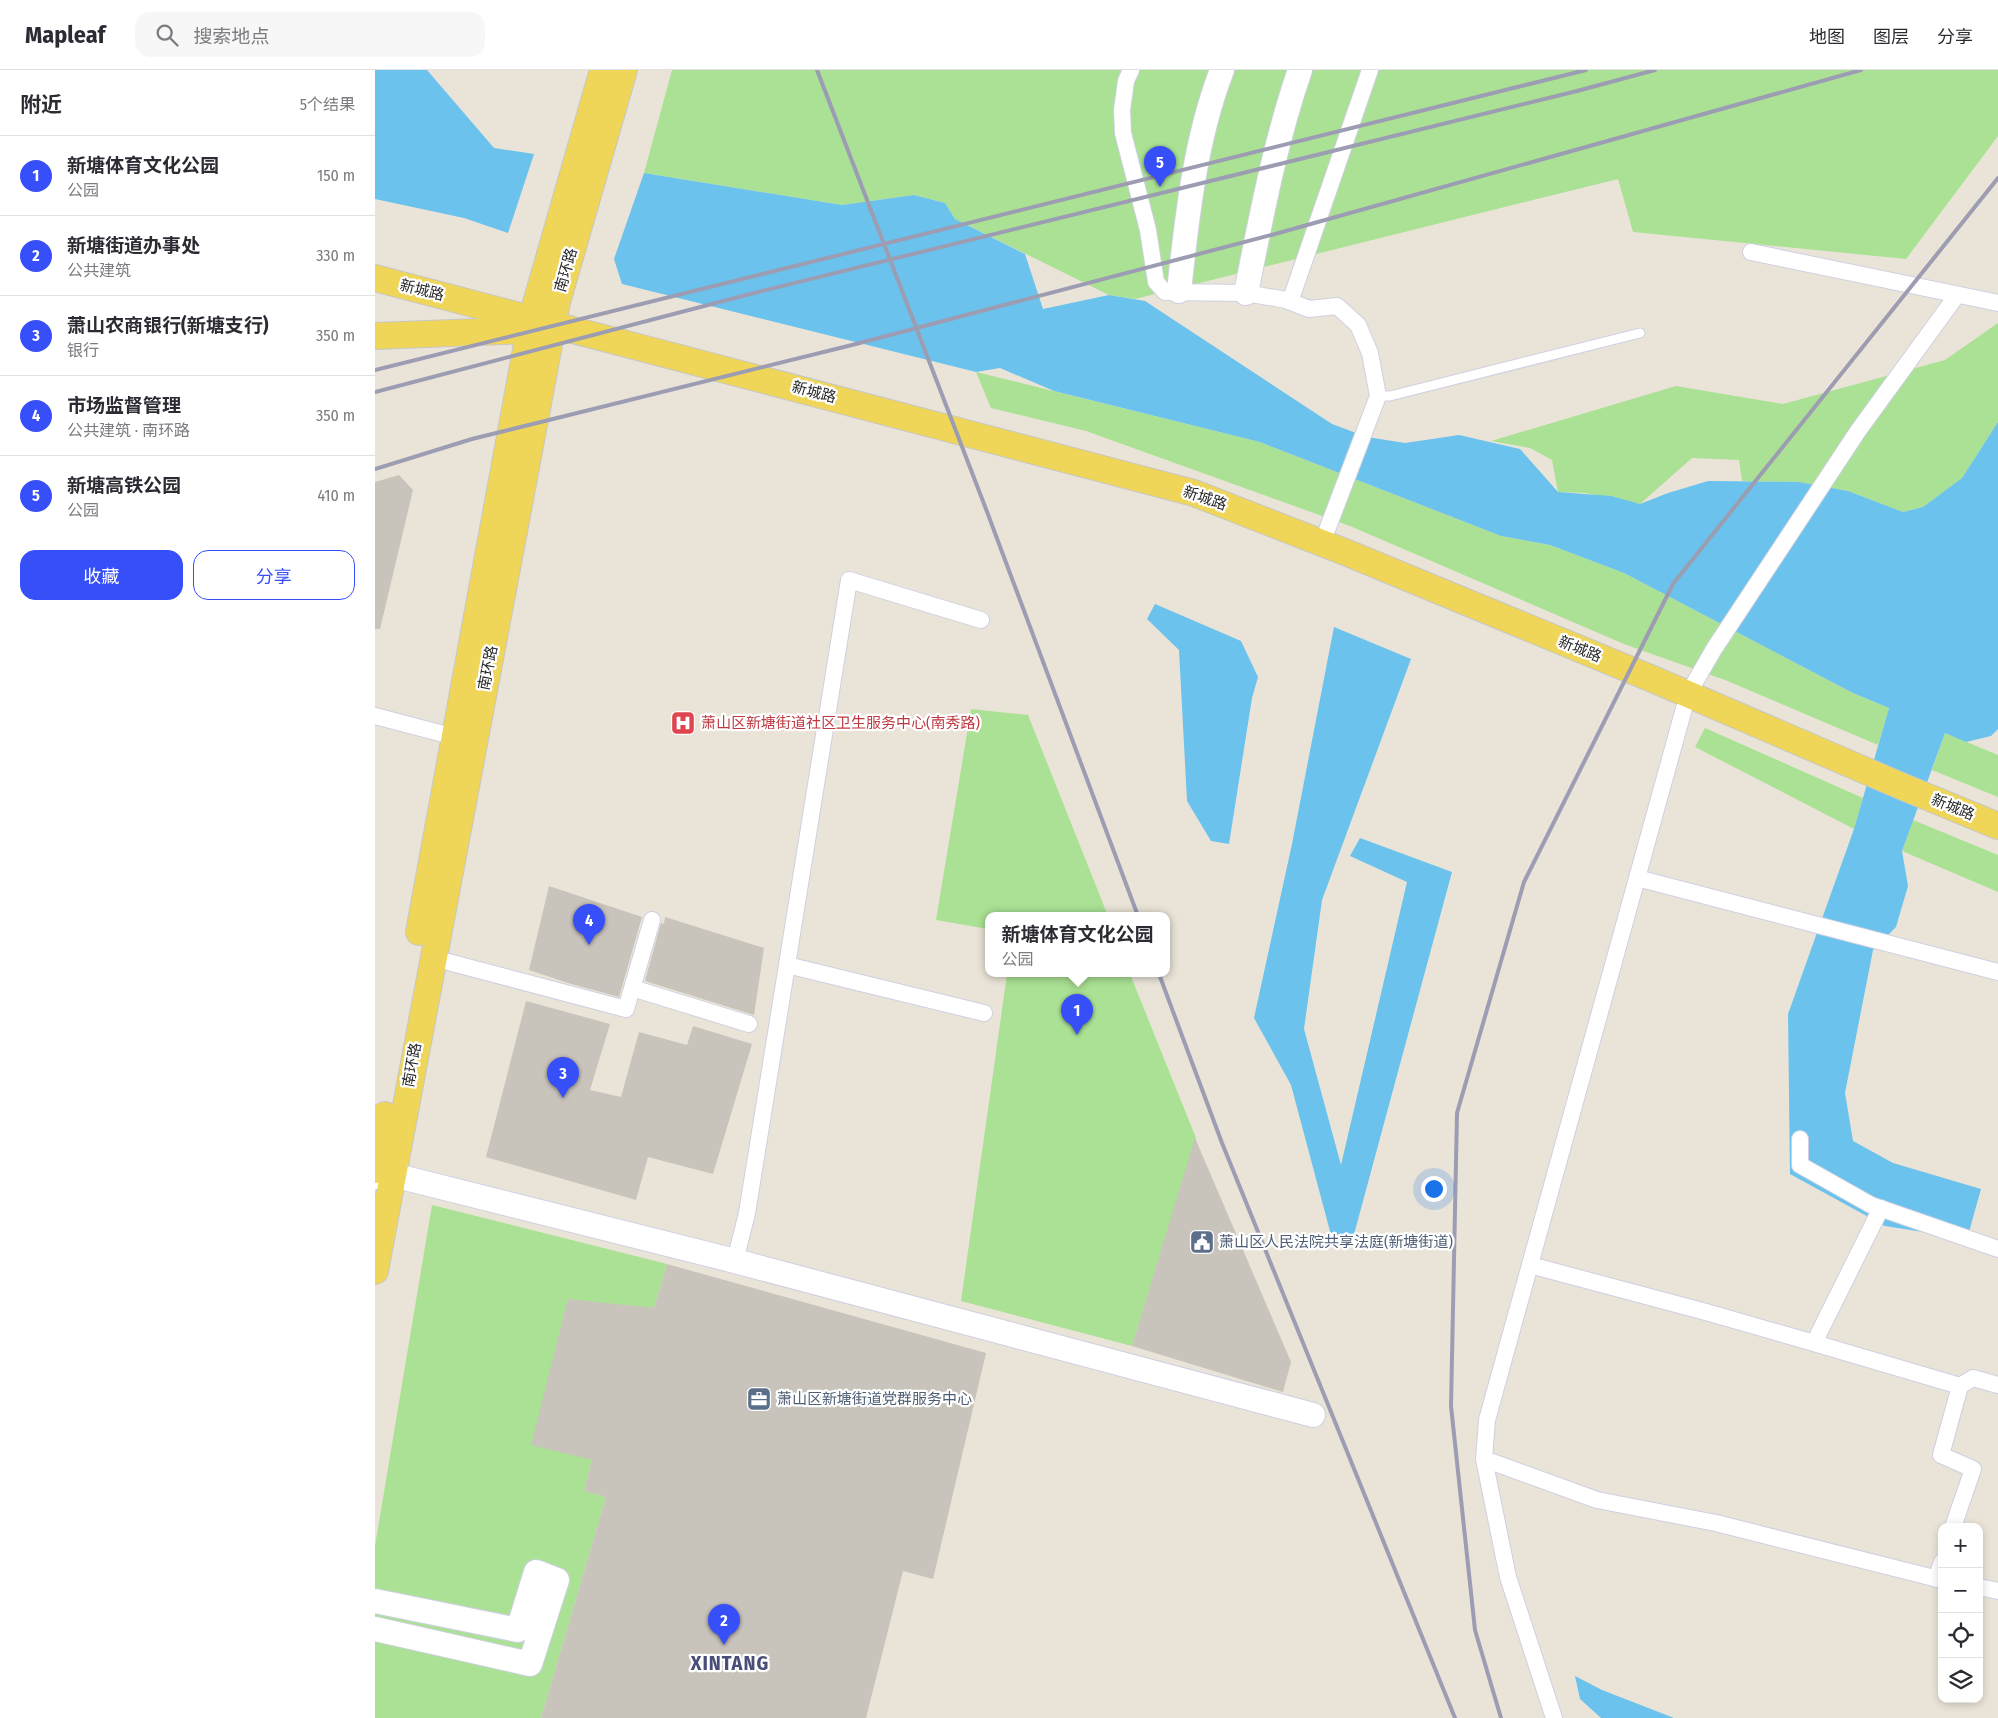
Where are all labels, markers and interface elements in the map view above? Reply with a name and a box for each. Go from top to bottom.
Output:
search box [135,12,485,57]
text: Mapleaf [25,21,105,49]
icon: search [153,21,181,49]
text: 搜索地点 [193,25,270,48]
text: 地图 [1809,26,1845,48]
text: 图层 [1873,26,1909,48]
text: 分享 [1937,26,1973,48]
text: 附近 [20,92,62,118]
text: 5个结果 [300,95,355,114]
pin: 5 [1144,146,1176,187]
text: 新塘体育文化公园 [67,154,219,177]
text: 1 [33,166,39,185]
text: 150 m [317,166,355,185]
text: 公园 [67,181,99,200]
text: 新塘街道办事处 [67,234,200,257]
text: 2 [32,246,40,265]
text: 330 m [316,246,355,265]
street label: 南环路 [551,246,581,294]
text: 公共建筑 [67,261,131,280]
street label: 新城路 [398,276,446,304]
text: 萧山农商银行(新塘支行) [67,314,268,337]
text: 3 [32,326,40,345]
text: 350 m [316,326,355,345]
text: 银行 [67,341,99,360]
street label: 新城路 [790,377,838,407]
text: 市场监督管理 [67,394,181,417]
text: 4 [32,406,40,425]
text: 350 m [316,406,355,425]
text: 公共建筑 · 南环路 [67,421,190,440]
text: 新塘高铁公园 [67,474,181,497]
street label: 新城路 [1181,482,1229,514]
text: 5 [32,486,40,505]
text: 410 m [317,486,355,505]
text: 公园 [67,501,99,520]
button: 收藏 [20,550,183,600]
button: 分享 [193,550,355,600]
street label: 新城路 [1556,632,1604,666]
street label: 南环路 [475,644,501,692]
hospital icon: 萧山区新塘街道社区卫生服务中心(南秀路) [670,710,696,736]
place label: 萧山区新塘街道社区卫生服务中心(南秀路) [701,714,980,732]
street label: 新城路 [1929,790,1977,824]
pin: 4 [573,904,605,945]
popup [985,912,1170,977]
text: 新塘体育文化公园 [1001,923,1154,946]
text: 公园 [1001,950,1034,969]
pin: 1 [1061,994,1093,1035]
street label: 南环路 [399,1041,425,1089]
pin: 3 [547,1057,579,1098]
your location [1421,1176,1447,1202]
public building icon: 萧山区人民法院共享法庭(新塘街道) [1189,1229,1215,1255]
place label: 萧山区人民法院共享法庭(新塘街道) [1219,1233,1453,1251]
office icon: 萧山区新塘街道党群服务中心 [746,1386,772,1412]
place label: 萧山区新塘街道党群服务中心 [777,1390,972,1408]
map controls [1938,1523,1983,1703]
button: + [1938,1523,1983,1568]
button: − [1938,1568,1983,1613]
pin: 2 [708,1604,740,1645]
button: locate [1938,1613,1983,1658]
district label: XINTANG [690,1651,769,1675]
button: layers [1938,1658,1983,1703]

